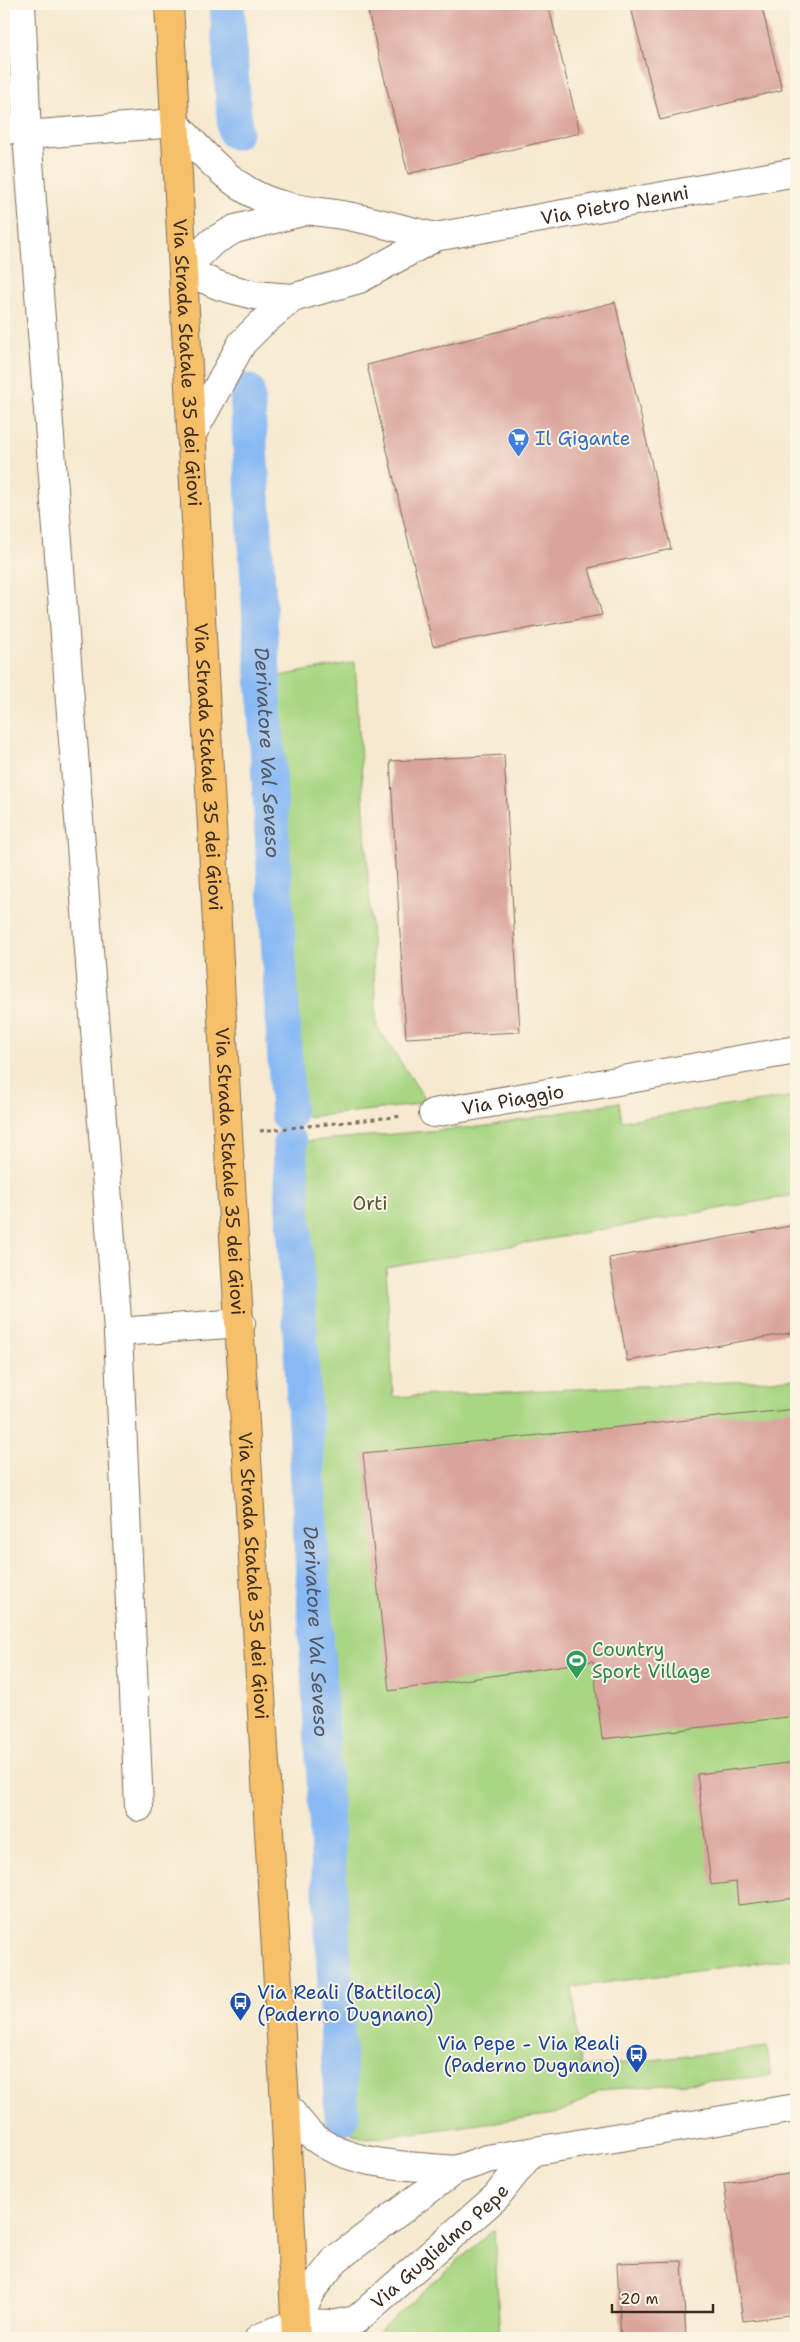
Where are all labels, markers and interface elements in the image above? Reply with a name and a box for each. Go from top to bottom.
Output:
street label: Via Pietro Nenni [539,179,691,230]
street label: Via Strada Statale 35 dei Giovi [168,218,208,507]
supermarket icon: Il Gigante [507,426,531,457]
place label: Il Gigante [535,426,631,451]
street label: Via Strada Statale 35 dei Giovi [189,622,229,912]
water label: Derivatore Val Seveso [249,646,286,859]
street label: Via Strada Statale 35 dei Giovi [210,1027,251,1316]
street label: Via Piaggio [460,1078,566,1120]
park label: Orti [352,1191,388,1216]
street label: Via Strada Statale 35 dei Giovi [233,1431,275,1720]
water label: Derivatore Val Seveso [297,1525,335,1738]
place label: Country Sport Village [592,1637,711,1684]
sports icon: Country Sport Village [564,1648,588,1679]
place label: Via Reali (Battiloca) (Paderno Dugnano) [257,1980,441,2027]
bus stop icon: Via Reali (Battiloca) (Paderno Dugnano) [229,1991,253,2022]
place label: Via Pepe - Via Reali (Paderno Dugnano) [437,2031,620,2078]
bus stop icon: Via Pepe - Via Reali (Paderno Dugnano) [624,2042,648,2073]
street label: Via Guglielmo Pepe [365,2179,514,2314]
scale bar [612,2282,714,2314]
text: 20 m [620,2289,659,2309]

